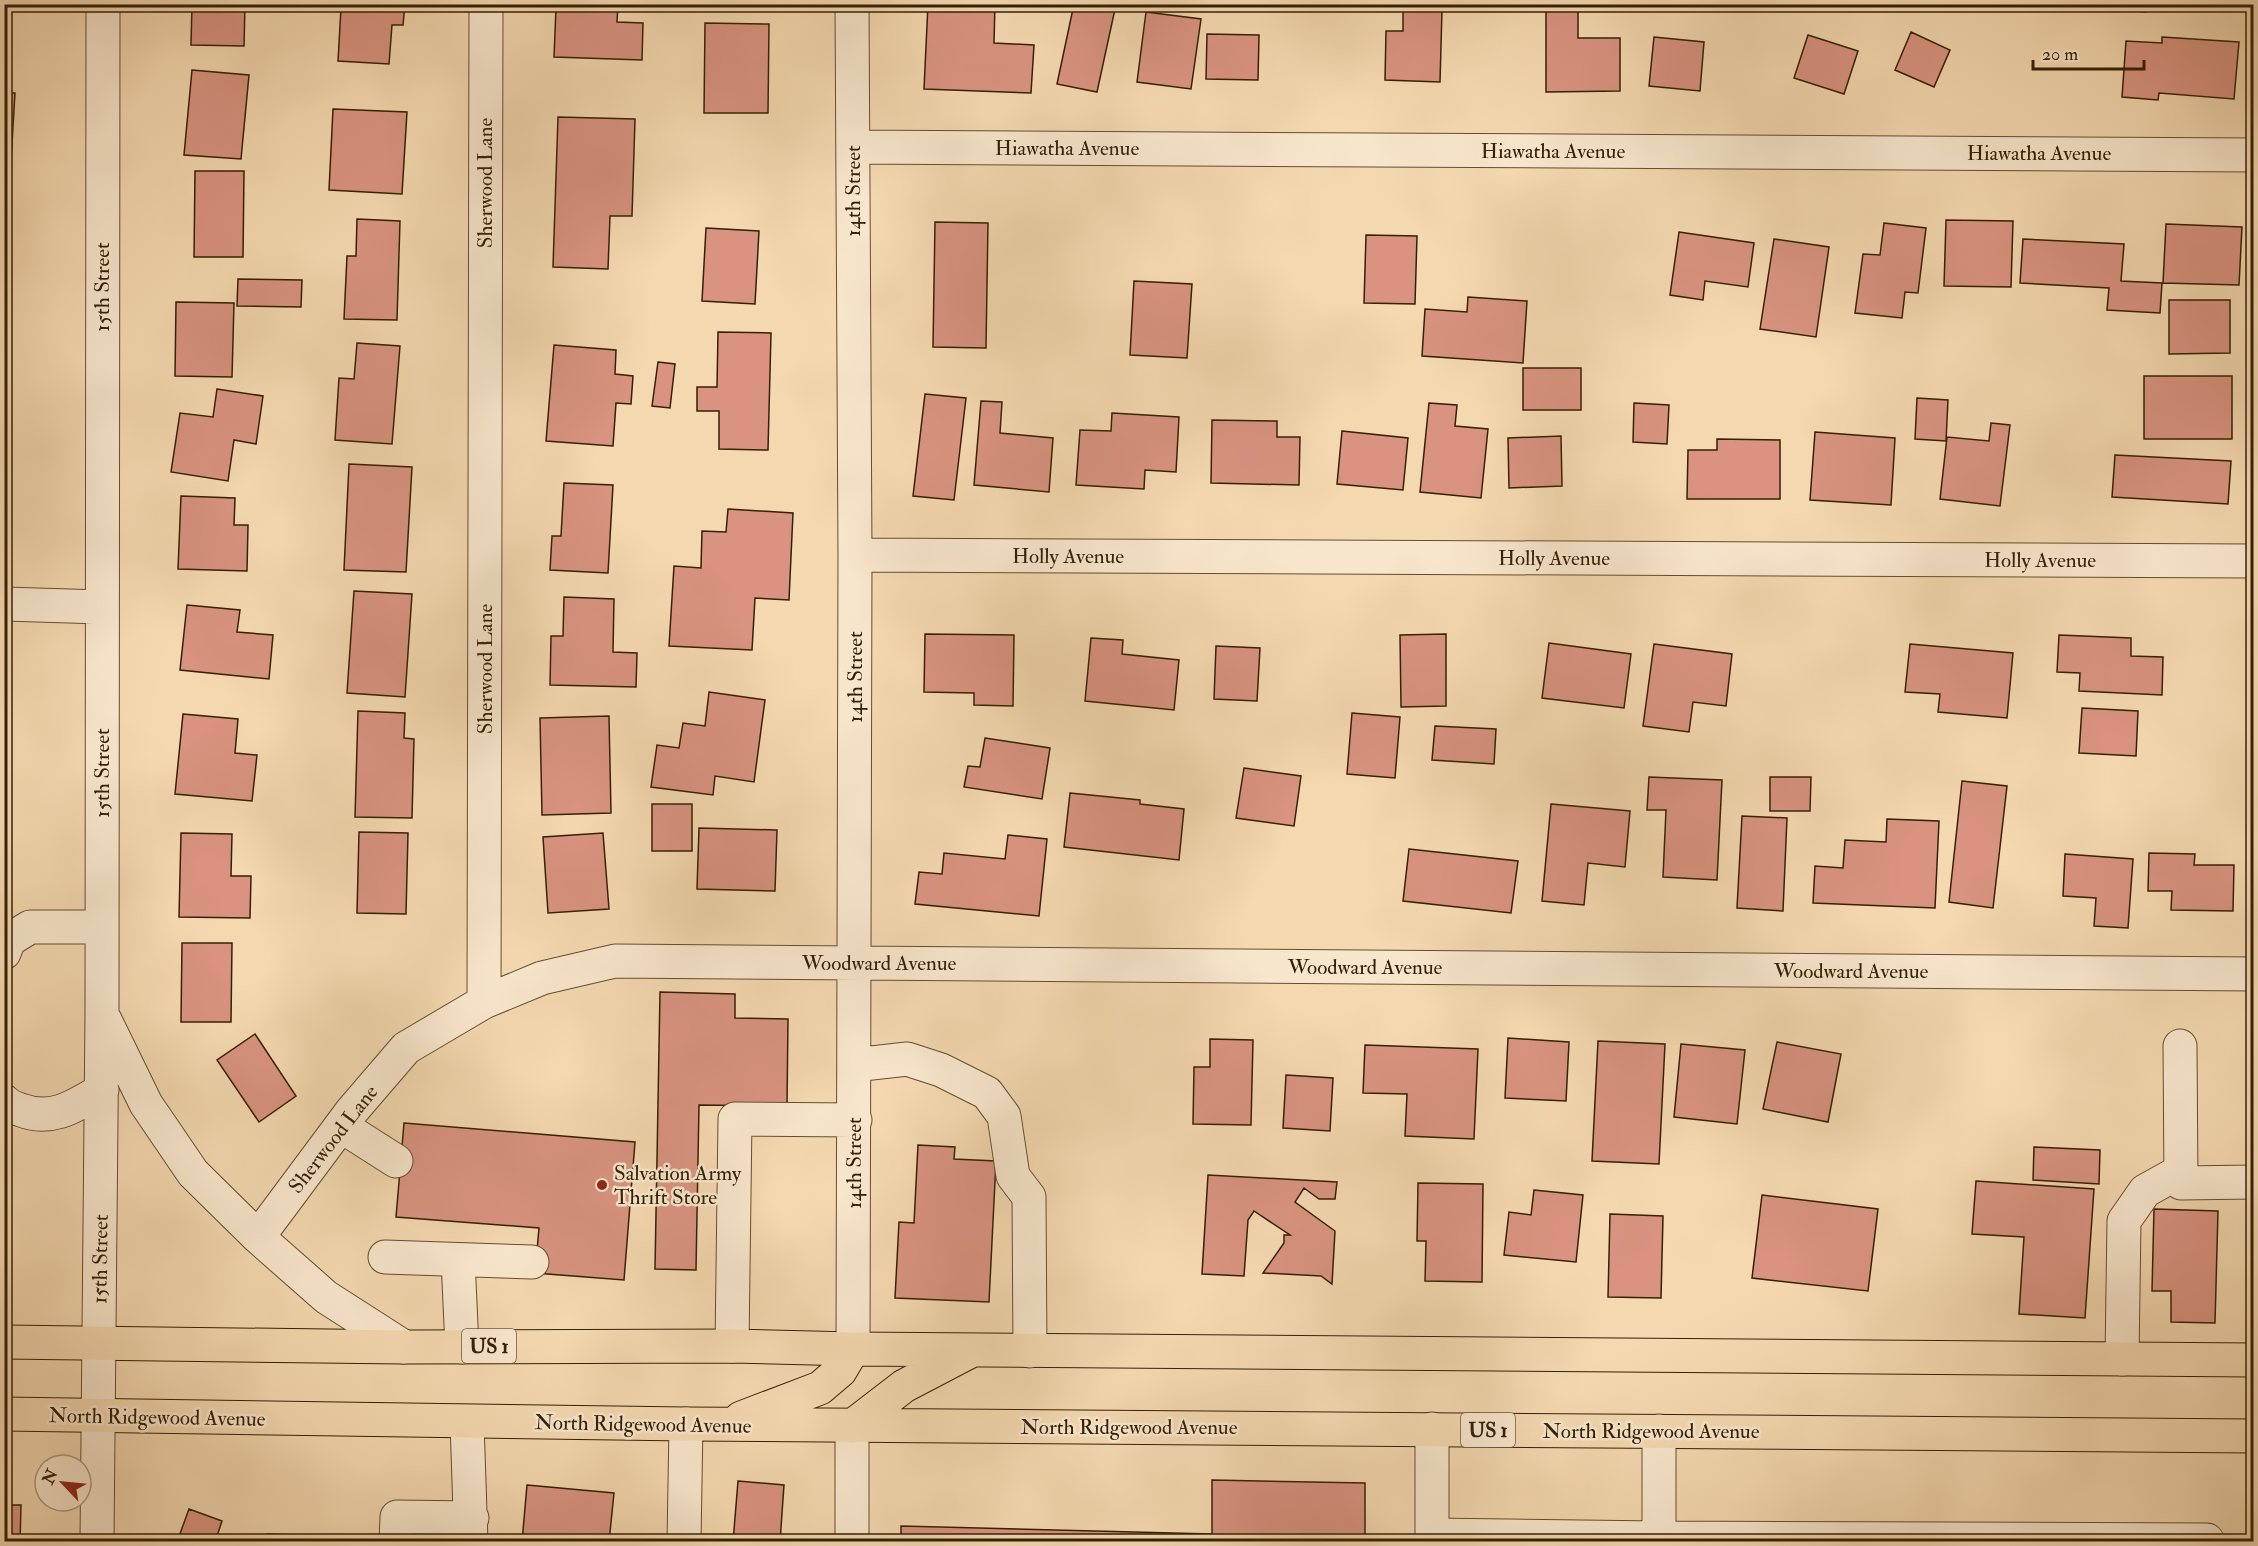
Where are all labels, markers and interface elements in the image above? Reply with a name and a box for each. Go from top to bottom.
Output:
scale bar [2033,33,2144,71]
text: 20 m [2042,43,2078,66]
street label: Sherwood Lane [472,118,499,248]
street label: Hiawatha Avenue [995,135,1139,162]
street label: Hiawatha Avenue [1481,138,1625,165]
street label: Hiawatha Avenue [1967,140,2111,167]
street label: 14th Street [840,145,867,237]
street label: 15th Street [89,242,116,332]
street label: Holly Avenue [1012,543,1124,570]
street label: Holly Avenue [1498,545,1610,572]
street label: Holly Avenue [1984,547,2096,574]
street label: Sherwood Lane [472,604,499,734]
street label: 14th Street [842,631,869,723]
street label: 15th Street [89,728,116,818]
street label: Woodward Avenue [801,950,957,977]
street label: Woodward Avenue [1287,954,1443,981]
street label: Woodward Avenue [1773,958,1929,985]
street label: Sherwood Lane [283,1079,384,1199]
street label: 14th Street [841,1117,868,1209]
place label: Salvation Army Thrift Store [614,1160,742,1211]
marker: Salvation Army Thrift Store [595,1178,609,1192]
street label: 15th Street [86,1214,115,1304]
road number: US 1 [462,1329,516,1363]
street label: North Ridgewood Avenue [48,1402,266,1433]
street label: North Ridgewood Avenue [534,1409,752,1440]
road number: US 1 [1461,1413,1515,1447]
street label: North Ridgewood Avenue [1020,1414,1238,1441]
street label: North Ridgewood Avenue [1542,1418,1760,1445]
north arrow [33,1453,93,1513]
text: N [38,1465,63,1489]

